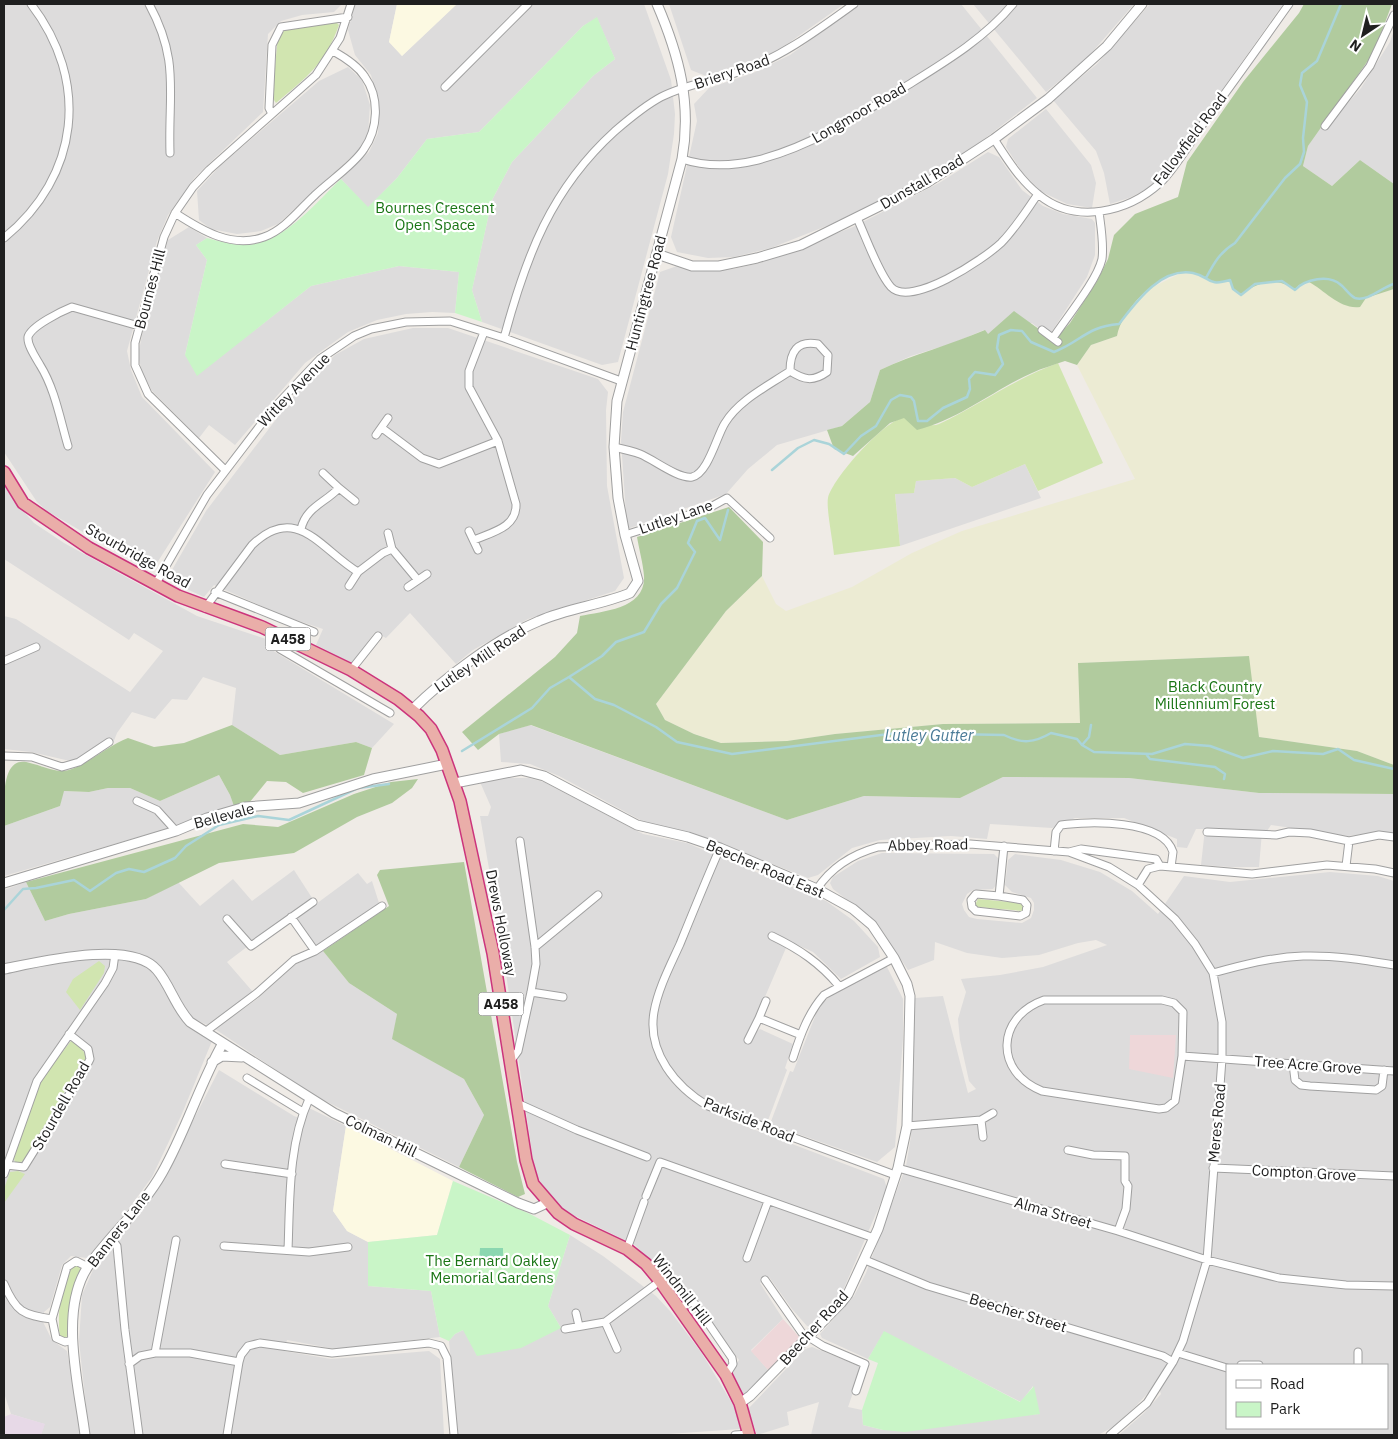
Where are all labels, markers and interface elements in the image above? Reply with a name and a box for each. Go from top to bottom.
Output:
north arrow [1338,10,1388,60]
text: N [1346,35,1365,56]
street label: Briery Road [692,50,772,93]
street label: Longmoor Road [808,78,909,147]
street label: Fallowfield Road [1149,89,1231,189]
street label: Dunstall Road [876,150,967,213]
park label: Bournes Crescent Open Space [375,198,495,234]
street label: Huntingtree Road [621,233,670,352]
street label: Bournes Hill [130,247,169,331]
street label: Witley Avenue [254,349,334,431]
street label: Lutley Lane [636,495,715,538]
street label: Stourbridge Road [82,519,194,592]
street label: Lutley Mill Road [430,621,529,696]
road number: A458 [266,628,310,650]
park label: Black Country Millennium Forest [1155,677,1275,713]
water label: Lutley Gutter [884,725,975,745]
street label: Bellevale [192,798,256,833]
street label: Abbey Road [887,834,968,855]
street label: Beecher Road East [703,835,827,902]
street label: Drews Holloway [482,868,521,978]
road number: A458 [478,992,524,1016]
street label: Tree Acre Grove [1254,1051,1362,1078]
street label: Stourdell Road [28,1058,94,1154]
street label: Meres Road [1204,1083,1229,1163]
street label: Parkside Road [701,1093,797,1146]
street label: Colman Hill [342,1110,420,1161]
street label: Compton Grove [1251,1160,1357,1185]
street label: Banners Lane [83,1187,154,1271]
street label: Alma Street [1012,1192,1094,1233]
street label: Windmill Hill [649,1250,716,1329]
park label: The Bernard Oakley Memorial Gardens [426,1251,559,1287]
street label: Beecher Road [775,1286,852,1369]
street label: Beecher Street [967,1289,1069,1336]
legend [1226,1364,1388,1429]
text: Road [1270,1374,1305,1393]
text: Park [1270,1399,1300,1418]

